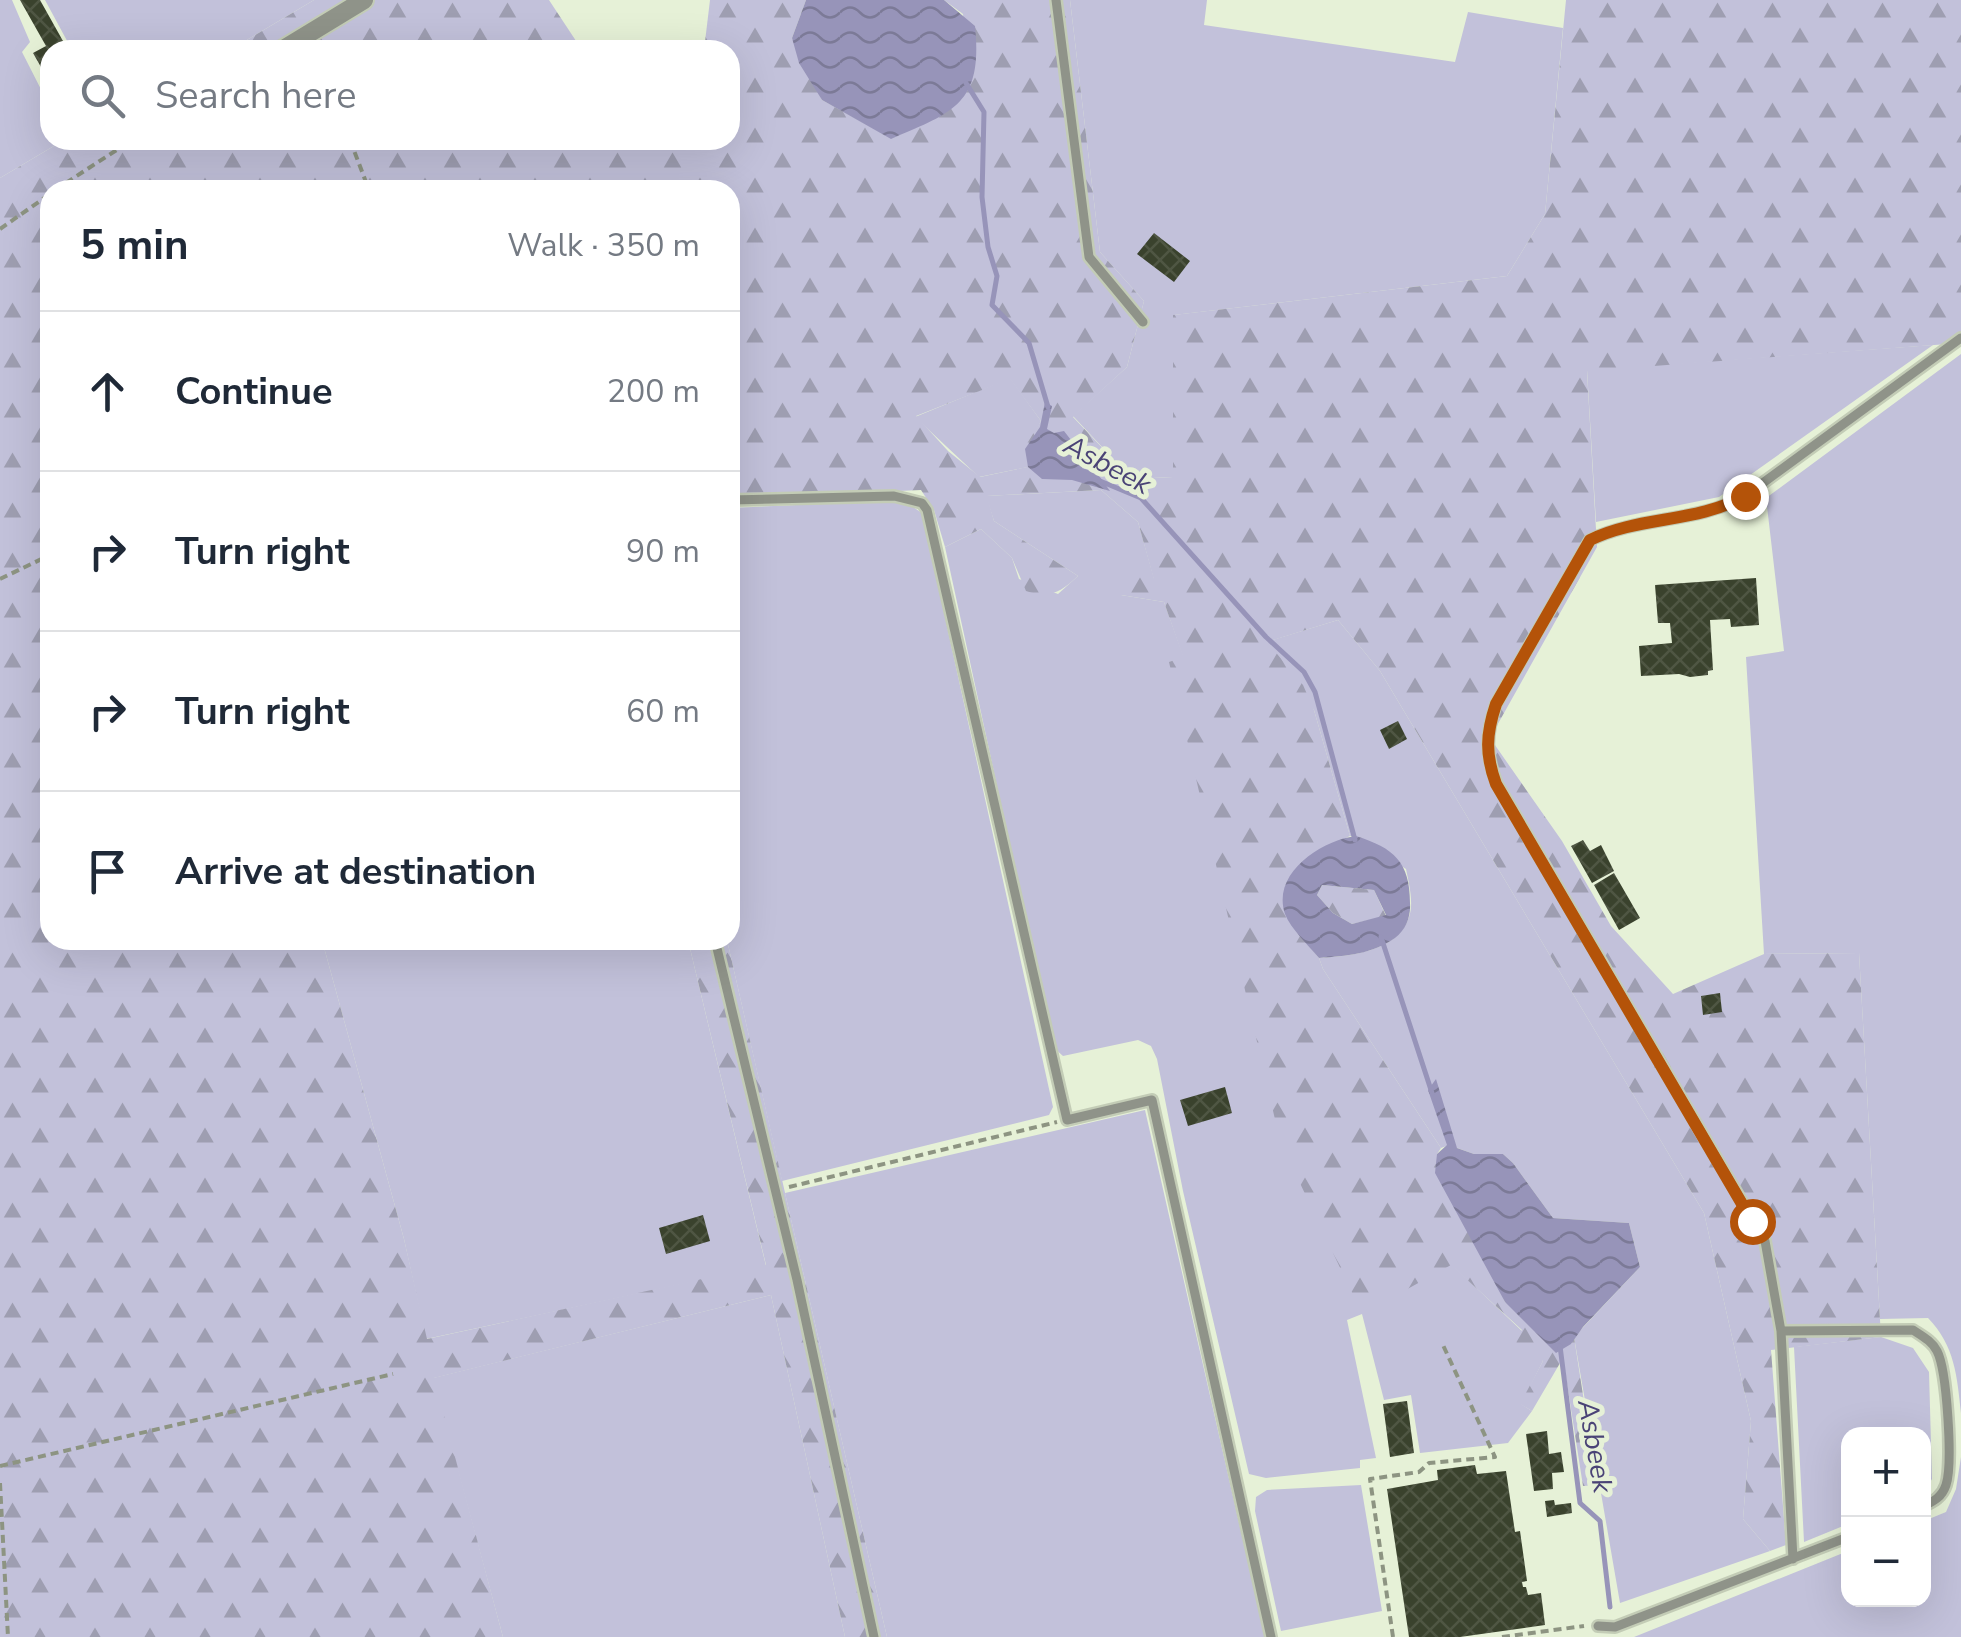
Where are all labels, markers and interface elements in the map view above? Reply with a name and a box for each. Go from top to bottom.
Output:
search box [40,40,740,150]
icon: search [75,68,130,123]
text: Search here [155,70,356,121]
text: 5 min [80,217,189,274]
text: Walk · 350 m [507,224,700,267]
icon: ahead [80,364,135,419]
text: Continue [175,366,333,417]
text: 200 m [607,370,700,413]
water label: Asbeek [1056,426,1159,504]
route end [1723,474,1769,520]
icon: right [80,524,135,579]
text: Turn right [175,526,350,577]
text: 90 m [626,530,700,573]
icon: right [80,684,135,739]
text: Turn right [175,686,350,737]
text: 60 m [626,690,700,733]
icon: arrive [80,844,135,899]
text: Arrive at destination [175,846,536,897]
route start [1730,1199,1776,1245]
water label: Asbeek [1568,1396,1622,1497]
map controls [1841,1427,1931,1607]
button: + [1841,1427,1931,1517]
button: − [1841,1517,1931,1607]

